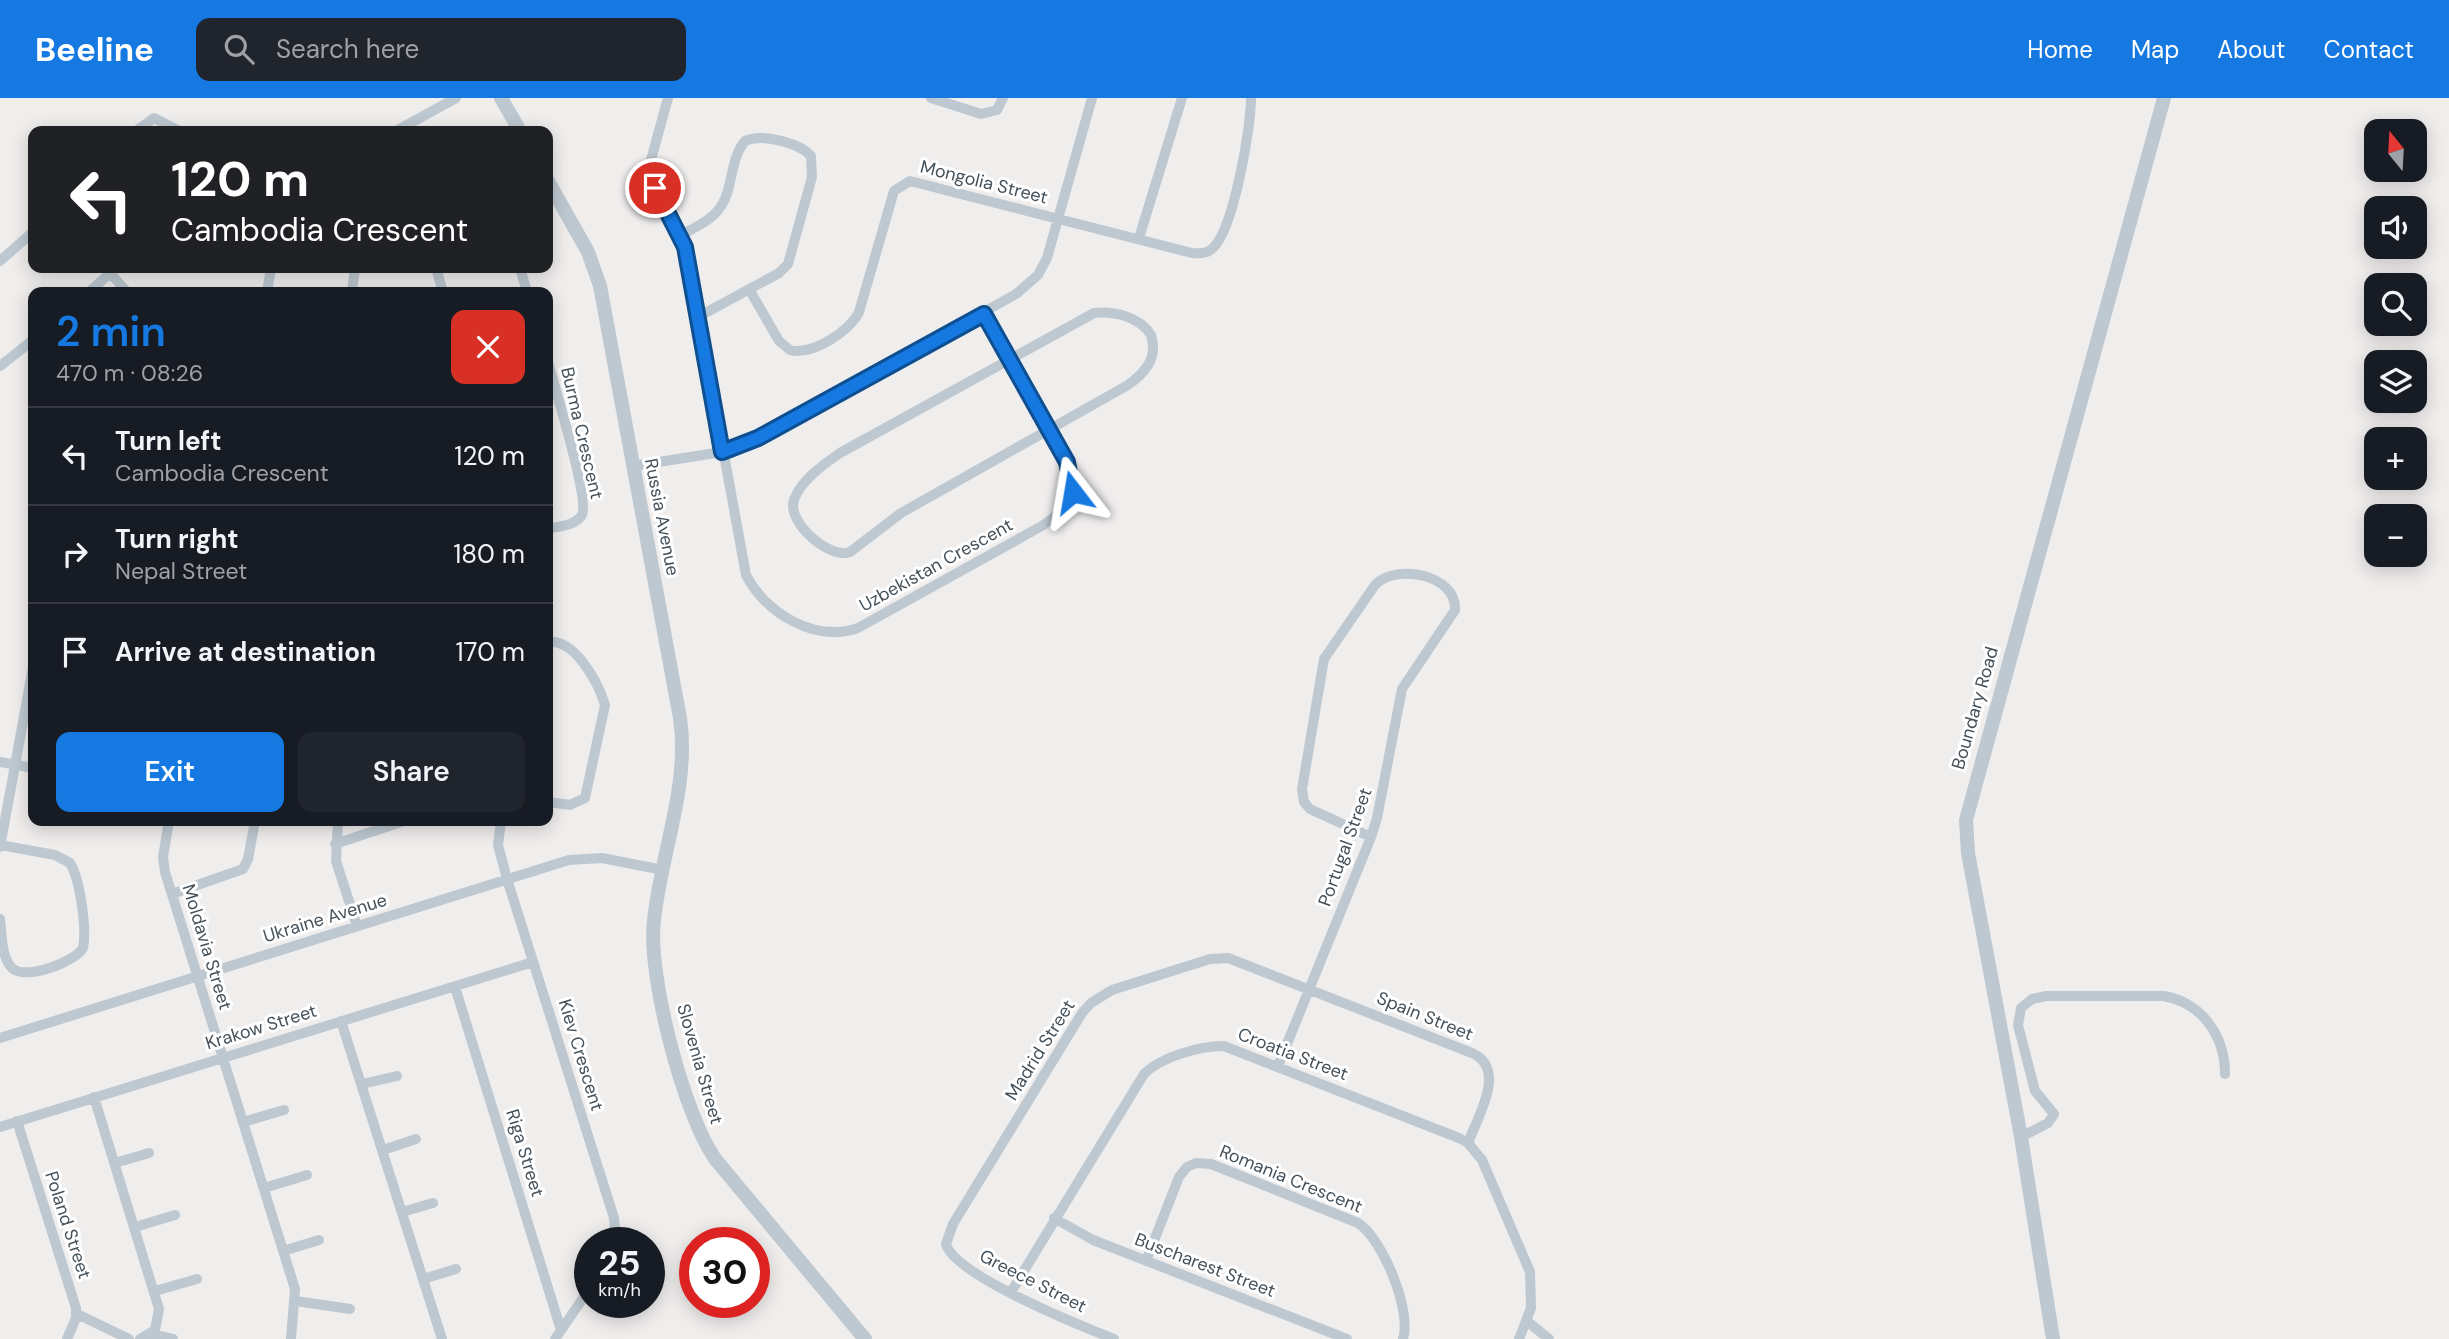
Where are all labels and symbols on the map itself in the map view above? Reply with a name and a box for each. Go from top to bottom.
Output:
north arrow [2364,119,2427,182]
street label: Mongolia Street [918,155,1050,209]
pin [625,158,685,218]
street label: Burma Crescent [555,365,609,501]
position arrow [1036,455,1110,529]
street label: Russia Avenue [639,456,685,578]
street label: Uzbekistan Crescent [855,513,1017,617]
street label: Boundary Road [1946,644,2004,772]
street label: Portugal Street [1312,785,1378,909]
street label: Moldavia Street [177,881,237,1013]
street label: Ukraine Avenue [260,888,390,948]
street label: Spain Street [1373,986,1477,1046]
street label: Madrid Street [1000,995,1080,1105]
street label: Kiev Crescent [553,996,609,1114]
street label: Krakow Street [202,999,320,1055]
street label: Slovenia Street [671,1001,729,1127]
street label: Croatia Street [1234,1022,1352,1086]
street label: Riga Street [500,1106,550,1200]
street label: Romania Crescent [1216,1139,1366,1219]
street label: Poland Street [39,1168,97,1282]
speed limit sign: 30 [679,1227,770,1318]
street label: Buscharest Street [1131,1227,1279,1303]
street label: Greece Street [976,1244,1090,1318]

